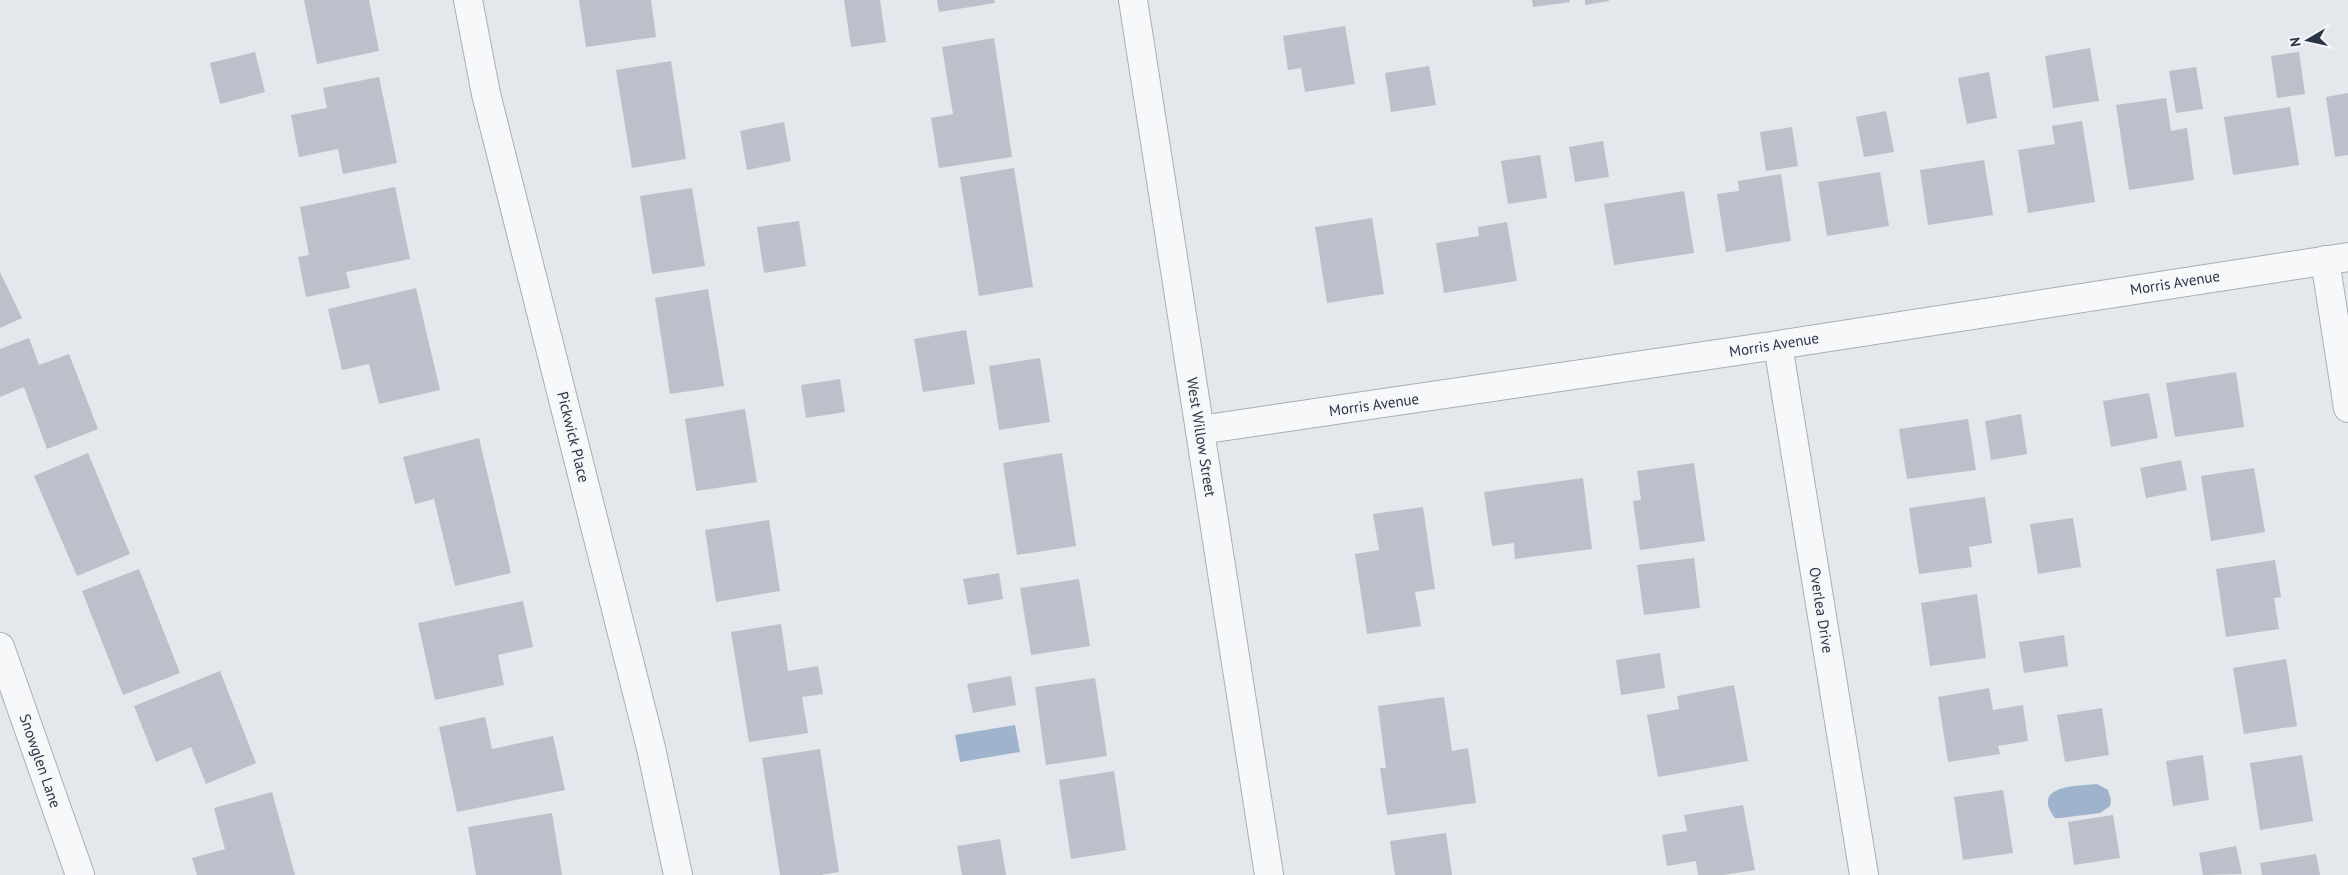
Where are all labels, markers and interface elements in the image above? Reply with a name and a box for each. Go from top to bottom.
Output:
north arrow [2283,15,2333,65]
text: N [2286,36,2305,48]
street label: Morris Avenue [2129,266,2221,299]
street label: Morris Avenue [1728,328,1820,361]
street label: West Willow Street [1183,376,1220,498]
street label: Pickwick Place [553,389,594,484]
street label: Morris Avenue [1328,389,1420,420]
street label: Overlea Drive [1805,566,1838,654]
street label: Snowglen Lane [16,711,65,810]

